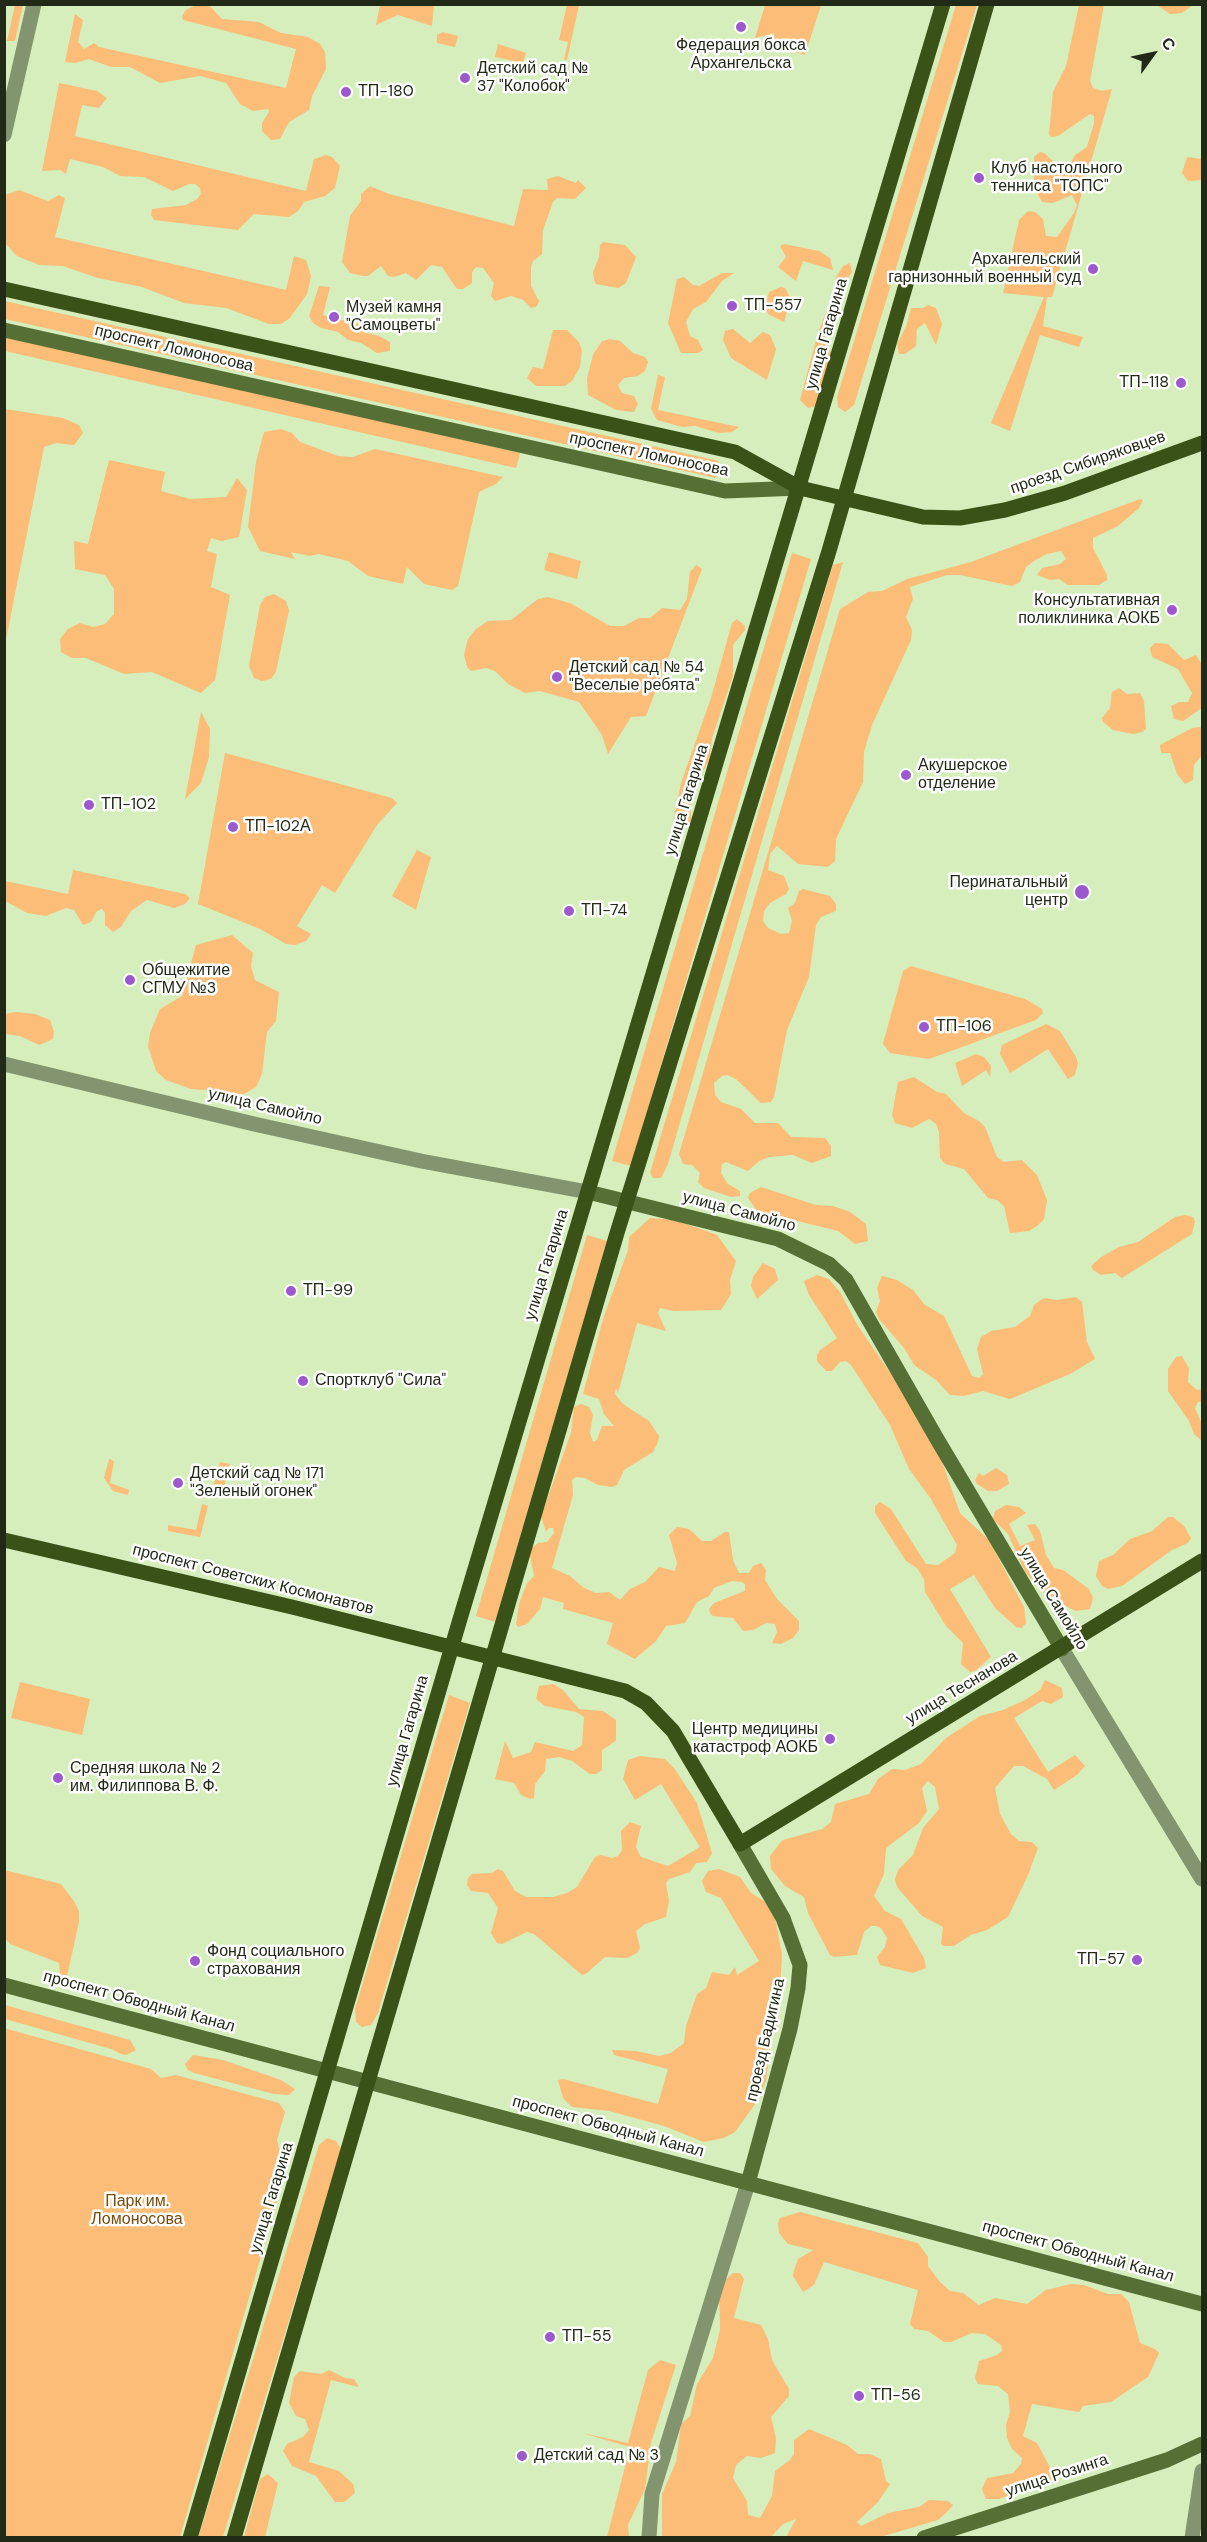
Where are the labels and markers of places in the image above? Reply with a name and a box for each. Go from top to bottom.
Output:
marker: Федерация бокса Архангельска [734,20,748,34]
place label: Федерация бокса Архангельска [676,36,806,74]
place label: Детский сад № 37 "Колобок" [477,59,588,97]
marker: Детский сад № 37 "Колобок" [458,71,472,85]
place label: ТП-180 [358,82,414,102]
marker: ТП-180 [339,85,353,99]
place label: Клуб настольного тенниса "ТОПС" [991,159,1122,197]
marker: Клуб настольного тенниса "ТОПС" [972,171,986,185]
place label: Архангельский гарнизонный военный суд [888,250,1081,288]
marker: Архангельский гарнизонный военный суд [1086,262,1100,276]
place label: ТП-557 [744,296,802,316]
place label: Музей камня "Самоцветы" [346,298,442,336]
marker: ТП-557 [725,299,739,313]
marker: Музей камня "Самоцветы" [327,310,341,324]
place label: ТП-118 [1119,373,1169,393]
marker: ТП-118 [1174,376,1188,390]
place label: Консультативная поликлиника АОКБ [1018,591,1160,629]
marker: Консультативная поликлиника АОКБ [1165,603,1179,617]
place label: Детский сад № 54 "Веселые ребята" [569,658,704,696]
marker: Детский сад № 54 "Веселые ребята" [550,670,564,684]
place label: Акушерское отделение [918,756,1007,794]
marker: Акушерское отделение [899,768,913,782]
place label: ТП-102 [101,795,156,815]
marker: ТП-102 [82,798,96,812]
place label: ТП-102А [245,817,311,837]
marker: ТП-102А [226,820,240,834]
place label: Перинатальный центр [949,873,1068,911]
marker: Перинатальный центр [1073,883,1091,901]
place label: ТП-74 [581,901,627,921]
marker: ТП-74 [562,904,576,918]
place label: Общежитие СГМУ №3 [142,961,230,999]
marker: Общежитие СГМУ №3 [123,973,137,987]
place label: ТП-106 [936,1017,992,1037]
marker: ТП-106 [917,1020,931,1034]
place label: ТП-99 [303,1281,353,1301]
marker: ТП-99 [284,1284,298,1298]
place label: Спортклуб "Сила" [315,1371,446,1391]
marker: Спортклуб "Сила" [296,1374,310,1388]
place label: Детский сад № 171 "Зеленый огонек" [190,1464,324,1502]
marker: Детский сад № 171 "Зеленый огонек" [171,1476,185,1490]
place label: Центр медицины катастроф АОКБ [692,1720,818,1758]
marker: Центр медицины катастроф АОКБ [823,1732,837,1746]
place label: Средняя школа № 2 им. Филиппова В. Ф. [70,1759,220,1797]
marker: Средняя школа № 2 им. Филиппова В. Ф. [51,1771,65,1785]
place label: Фонд социального страхования [207,1942,344,1980]
place label: ТП-57 [1077,1950,1125,1970]
marker: ТП-57 [1130,1953,1144,1967]
marker: Фонд социального страхования [188,1954,202,1968]
place label: ТП-55 [562,2327,611,2347]
marker: ТП-55 [543,2330,557,2344]
place label: ТП-56 [871,2386,921,2406]
marker: ТП-56 [852,2389,866,2403]
place label: Детский сад № 3 [534,2446,659,2466]
marker: Детский сад № 3 [515,2449,529,2463]

